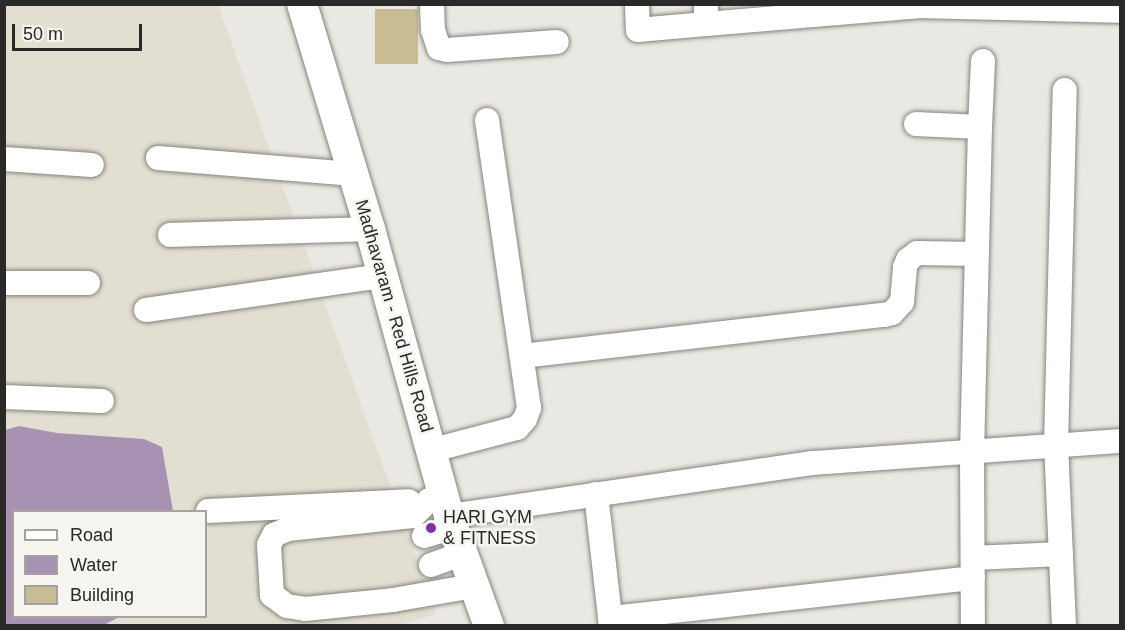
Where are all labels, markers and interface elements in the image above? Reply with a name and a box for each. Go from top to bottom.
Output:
scale bar [15,12,146,50]
text: 50 m [23,24,63,44]
street label: Madhavaram - Red Hills Road [350,197,438,435]
place label: HARI GYM & FITNESS [443,507,536,550]
legend [12,510,207,618]
marker: HARI GYM & FITNESS [424,521,438,535]
text: Road [70,525,113,545]
text: Water [70,555,117,575]
text: Building [70,585,134,605]

